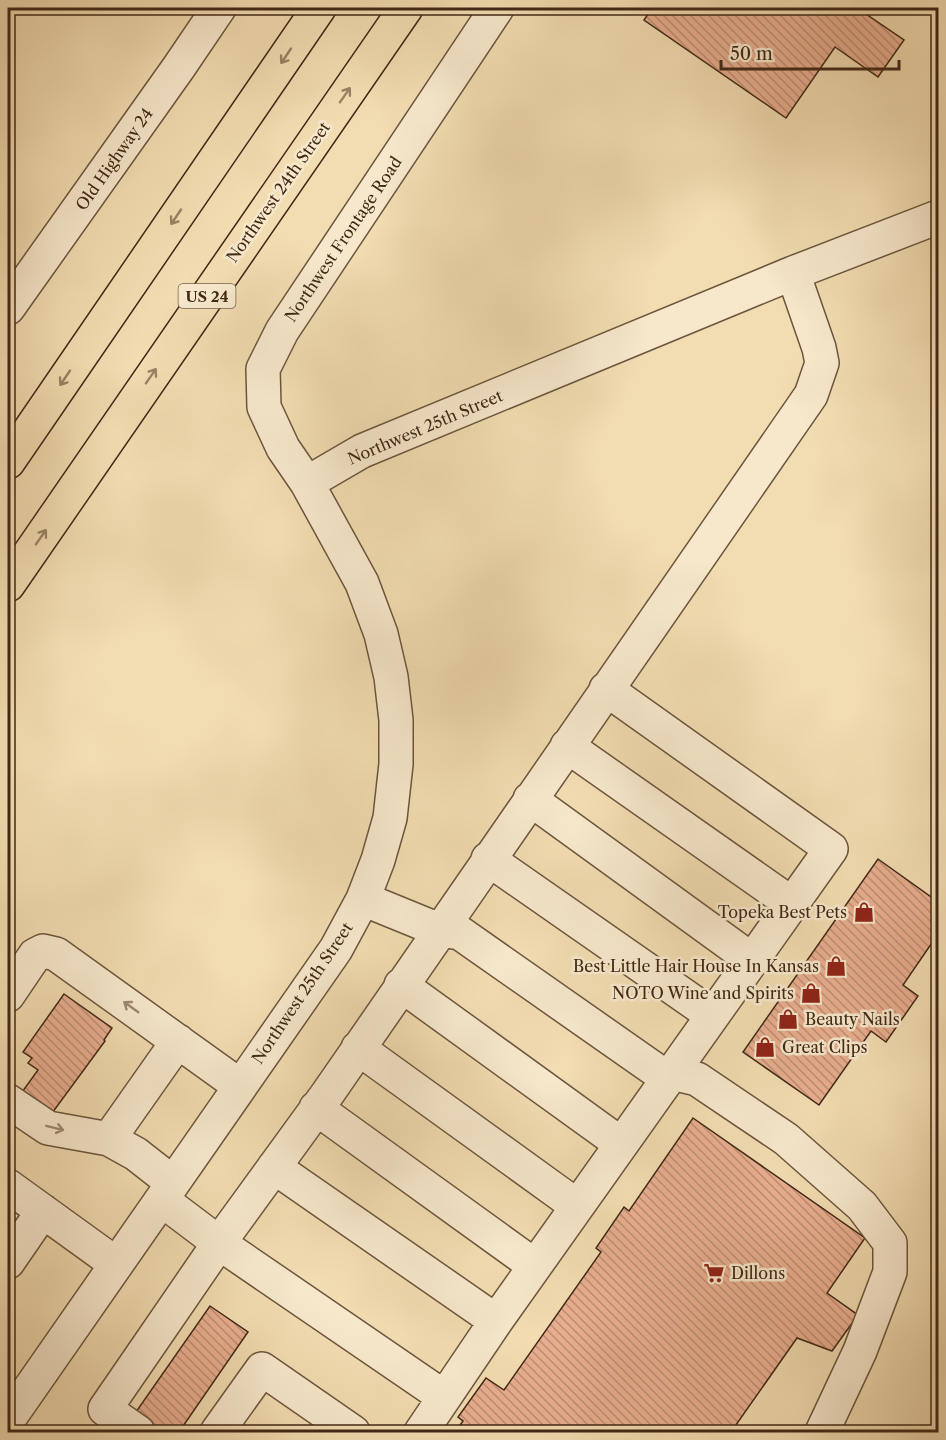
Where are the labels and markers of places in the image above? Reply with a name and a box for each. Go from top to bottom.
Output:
shop icon: Topeka Best Pets [852,900,876,924]
place label: Topeka Best Pets [718,902,847,922]
shop icon: Best Little Hair House In Kansas [824,954,848,978]
place label: Best Little Hair House In Kansas [573,956,819,976]
shop icon: NOTO Wine and Spirits [799,981,823,1005]
place label: NOTO Wine and Spirits [612,983,794,1003]
shop icon: Beauty Nails [776,1007,800,1031]
place label: Beauty Nails [805,1009,900,1029]
shop icon: Great Clips [753,1035,777,1059]
place label: Great Clips [782,1037,868,1057]
supermarket icon: Dillons [702,1261,726,1285]
place label: Dillons [731,1263,785,1283]

